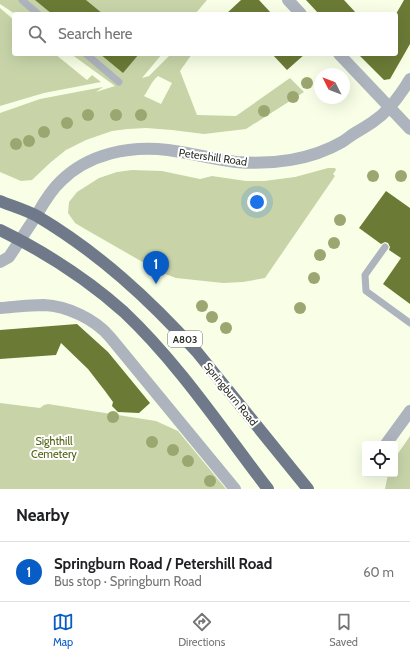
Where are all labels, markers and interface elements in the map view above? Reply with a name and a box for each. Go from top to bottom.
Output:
search box [12,12,398,56]
icon: search [26,23,48,45]
text: Search here [58,25,133,43]
north arrow [314,68,350,104]
street label: Petershill Road [178,145,248,169]
your location [247,192,267,212]
pin: 1 [143,251,169,284]
road number: A803 [168,331,202,347]
street label: Springburn Road [201,359,261,429]
park label: Sighthill Cemetery [31,434,77,461]
map controls [362,441,398,477]
button: locate [362,441,398,477]
text: Nearby [16,505,69,525]
text: Springburn Road / Petershill Road [54,555,272,573]
text: 1 [27,564,31,580]
text: 60 m [363,564,394,580]
text: Bus stop · Springburn Road [54,573,202,589]
tab: Map [52,611,74,649]
tab: Directions [178,611,225,649]
tab: Saved [329,611,358,649]

